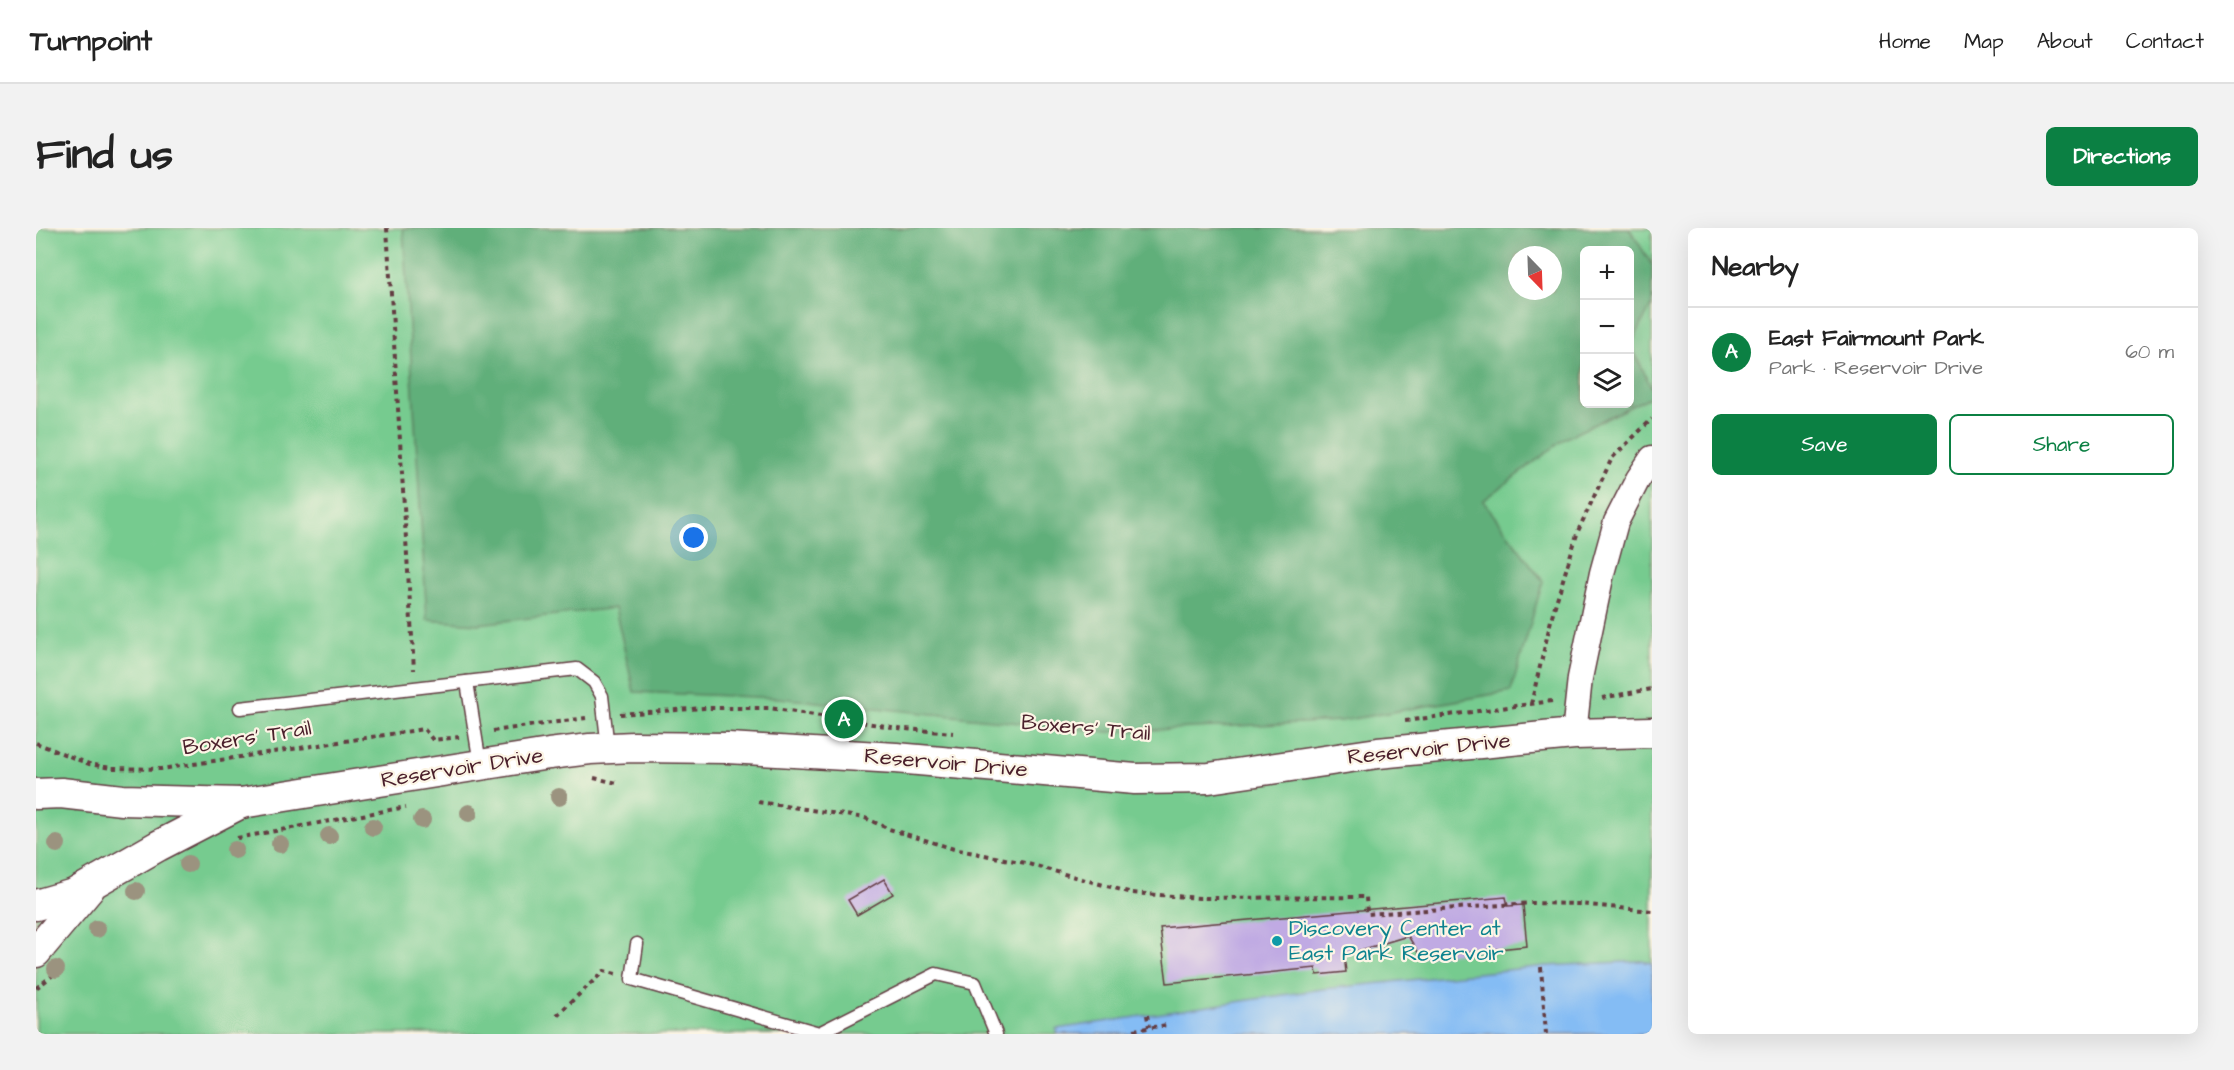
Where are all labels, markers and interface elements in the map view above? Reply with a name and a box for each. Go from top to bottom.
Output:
text: Turnpoint [30,22,152,61]
text: Home [1879,27,1931,56]
text: Map [1964,27,2004,56]
text: About [2037,27,2093,56]
text: Contact [2126,27,2204,56]
text: Find us [36,127,173,185]
button: Directions [2046,127,2198,186]
north arrow [1508,246,1562,300]
map controls [1580,246,1634,408]
button: + [1580,246,1634,300]
text: Nearby [1712,249,1799,285]
button: − [1580,300,1634,354]
text: East Fairmount Park [1769,323,1984,354]
text: A [1725,338,1738,366]
text: 60 m [2125,338,2174,366]
button: layers [1580,354,1634,408]
text: Park · Reservoir Drive [1769,354,1983,382]
button: Save [1712,414,1937,475]
button: Share [1949,414,2174,475]
your location [679,523,708,552]
pin: A [824,696,864,742]
street label: Boxers' Trail [1020,707,1152,749]
street label: Boxers' Trail [181,713,313,763]
street label: Reservoir Drive [1346,725,1512,773]
street label: Reservoir Drive [379,740,545,796]
street label: Reservoir Drive [863,740,1029,786]
place label: Discovery Center at East Park Reservoir [1289,913,1504,969]
marker: Discovery Center at East Park Reservoir [1270,934,1284,948]

